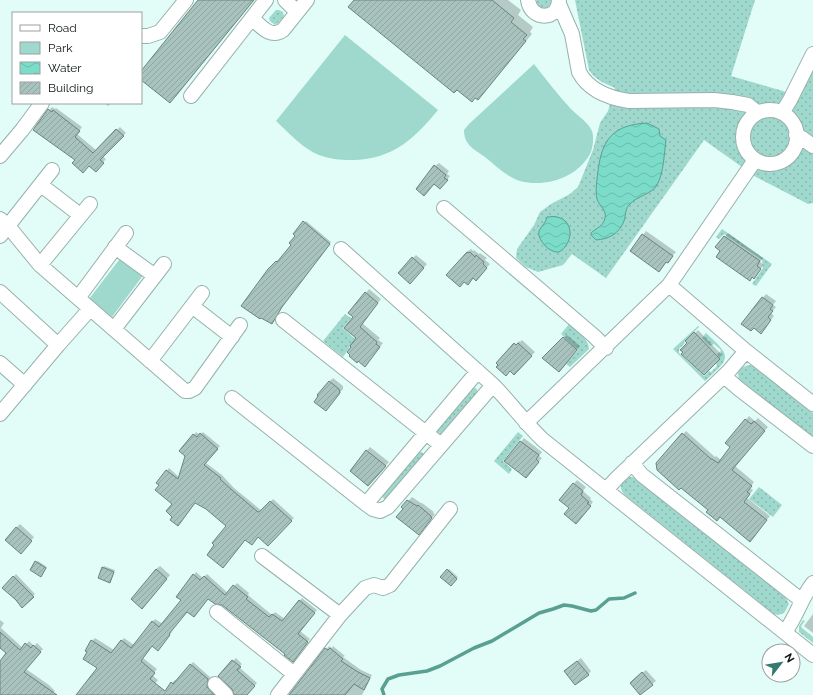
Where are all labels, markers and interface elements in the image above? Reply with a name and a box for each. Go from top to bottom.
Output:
legend [12,12,142,104]
text: Road [48,21,77,35]
text: Park [48,41,73,55]
text: Water [48,61,82,75]
text: Building [48,81,94,95]
north arrow [761,643,801,683]
text: N [781,651,797,665]

